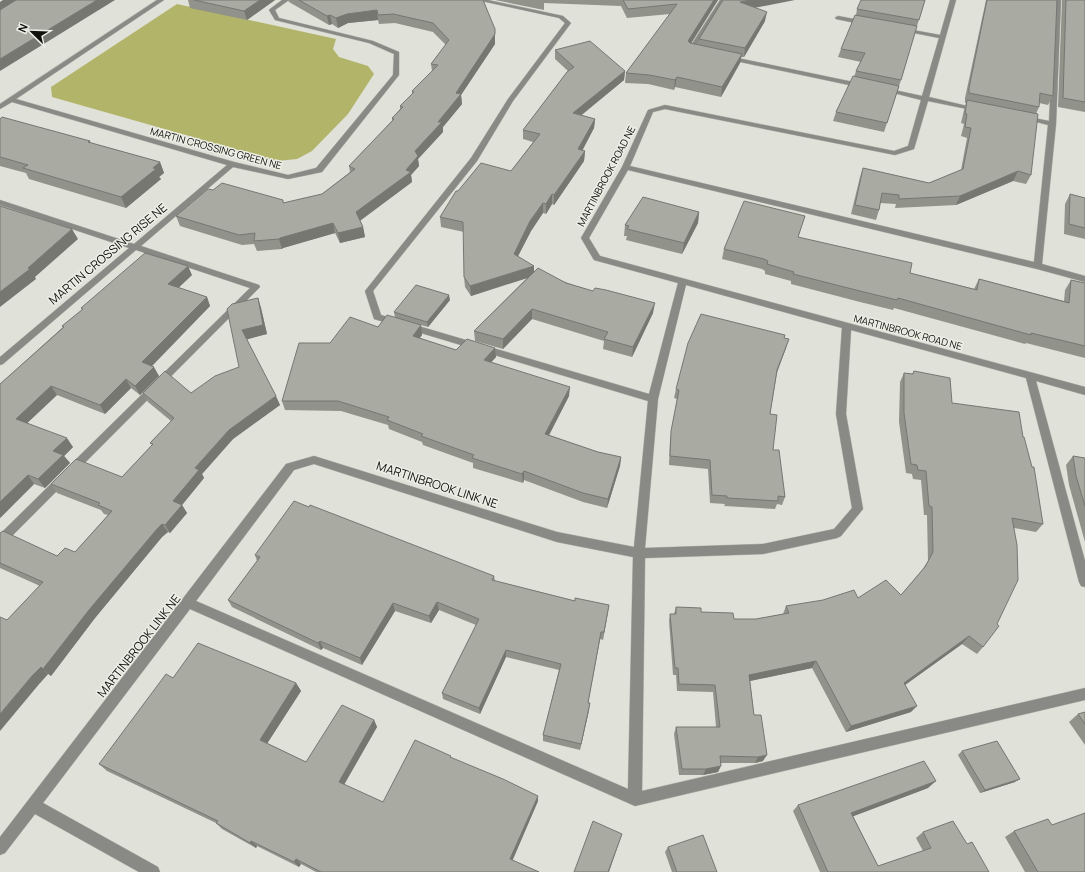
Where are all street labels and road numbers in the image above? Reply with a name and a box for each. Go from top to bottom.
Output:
street label: MARTINBROOK ROAD NE [574,123,639,229]
street label: MARTIN CROSSING GREEN NE [149,124,284,172]
street label: MARTIN CROSSING RISE NE [45,199,171,308]
street label: MARTINBROOK ROAD NE [852,311,964,353]
street label: MARTINBROOK LINK NE [374,457,500,512]
street label: MARTINBROOK LINK NE [93,591,184,701]

